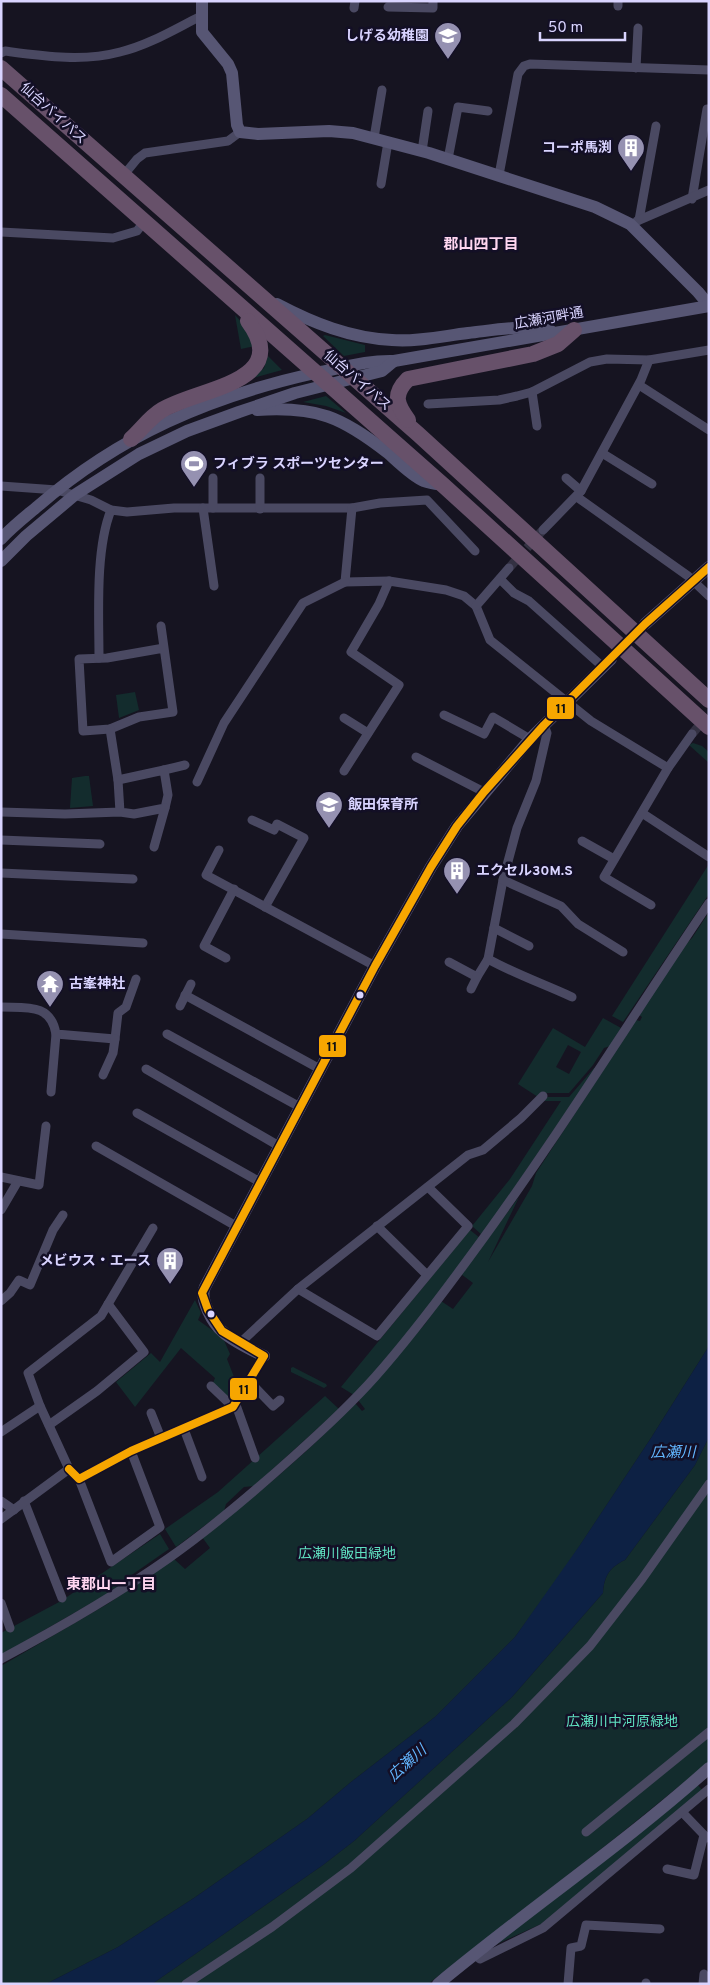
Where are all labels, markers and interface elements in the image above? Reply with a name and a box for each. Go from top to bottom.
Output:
scale bar [540,10,625,42]
text: 50 m [548,19,583,38]
school or university icon: しげる幼稚園 [433,21,463,60]
place label: しげる幼稚園 [345,27,429,45]
street label: 仙台バイパス [16,79,90,148]
building icon: コーポ馬渕 [616,133,646,172]
place label: コーポ馬渕 [542,139,612,157]
district label: 郡山四丁目 [443,236,519,255]
street label: 広瀬河畔通 [513,305,585,333]
street label: 仙台バイパス [320,346,395,415]
sports icon: フィブラ スポーツセンター [179,449,209,488]
place label: フィブラ スポーツセンター [213,455,384,473]
line badge: 11 [546,696,575,720]
text: 11 [555,701,567,718]
school or university icon: 飯田保育所 [314,790,344,829]
place label: 飯田保育所 [348,797,418,814]
building icon: エクセル30M.S [442,856,472,895]
place label: エクセル30M.S [476,863,573,880]
temple icon: 古峯神社 [35,969,65,1008]
place label: 古峯神社 [69,975,125,993]
unlabelled marker [355,990,365,1000]
line badge: 11 [318,1034,347,1058]
text: 11 [326,1039,338,1056]
building icon: メビウス・エース [155,1246,185,1285]
place label: メビウス・エース [40,1253,151,1270]
unlabelled marker [206,1309,216,1319]
line badge: 11 [229,1377,258,1401]
text: 11 [238,1382,250,1399]
water label: 広瀬川 [650,1444,697,1463]
park label: 広瀬川飯田緑地 [298,1546,396,1563]
district label: 東郡山一丁目 [66,1576,156,1595]
park label: 広瀬川中河原緑地 [566,1714,678,1731]
water label: 広瀬川 [385,1741,433,1786]

